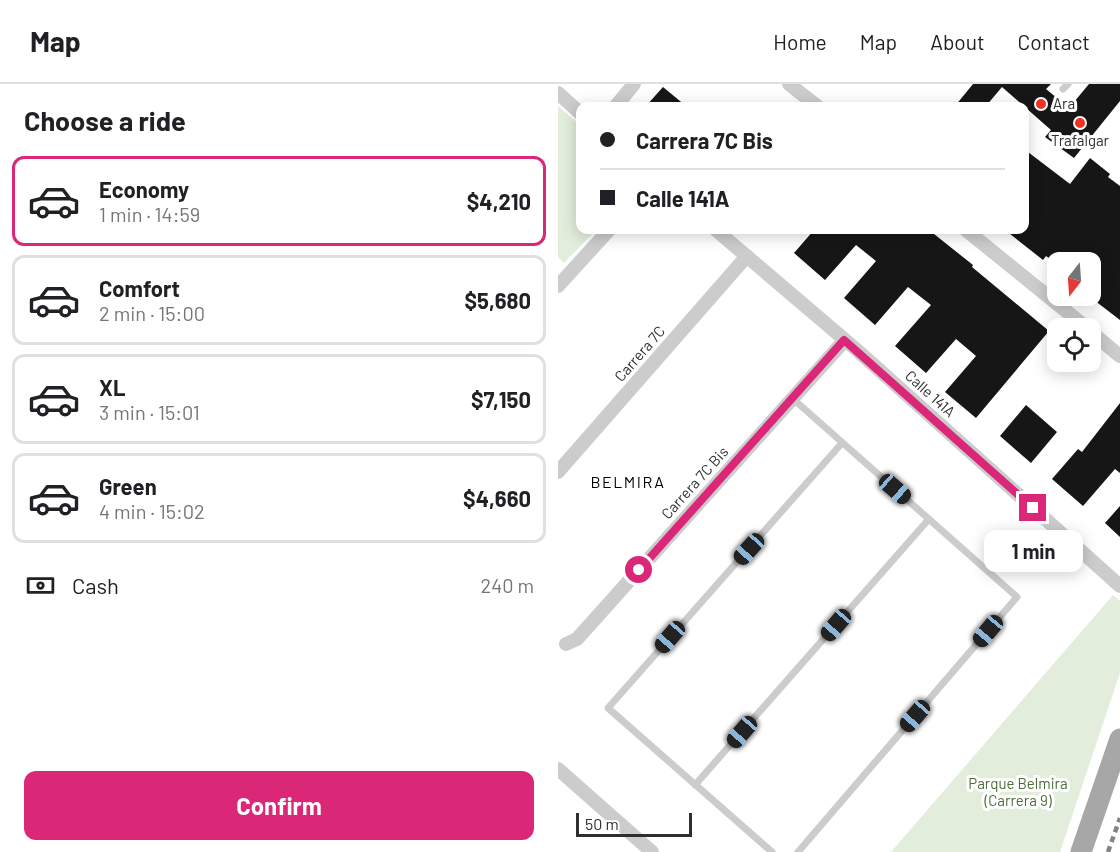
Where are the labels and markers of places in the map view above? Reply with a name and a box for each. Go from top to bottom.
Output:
place label: Ara [1053,94,1075,112]
marker: Ara [1034,97,1048,111]
marker: Trafalgar [1073,116,1087,130]
place label: Trafalgar [1051,131,1110,149]

